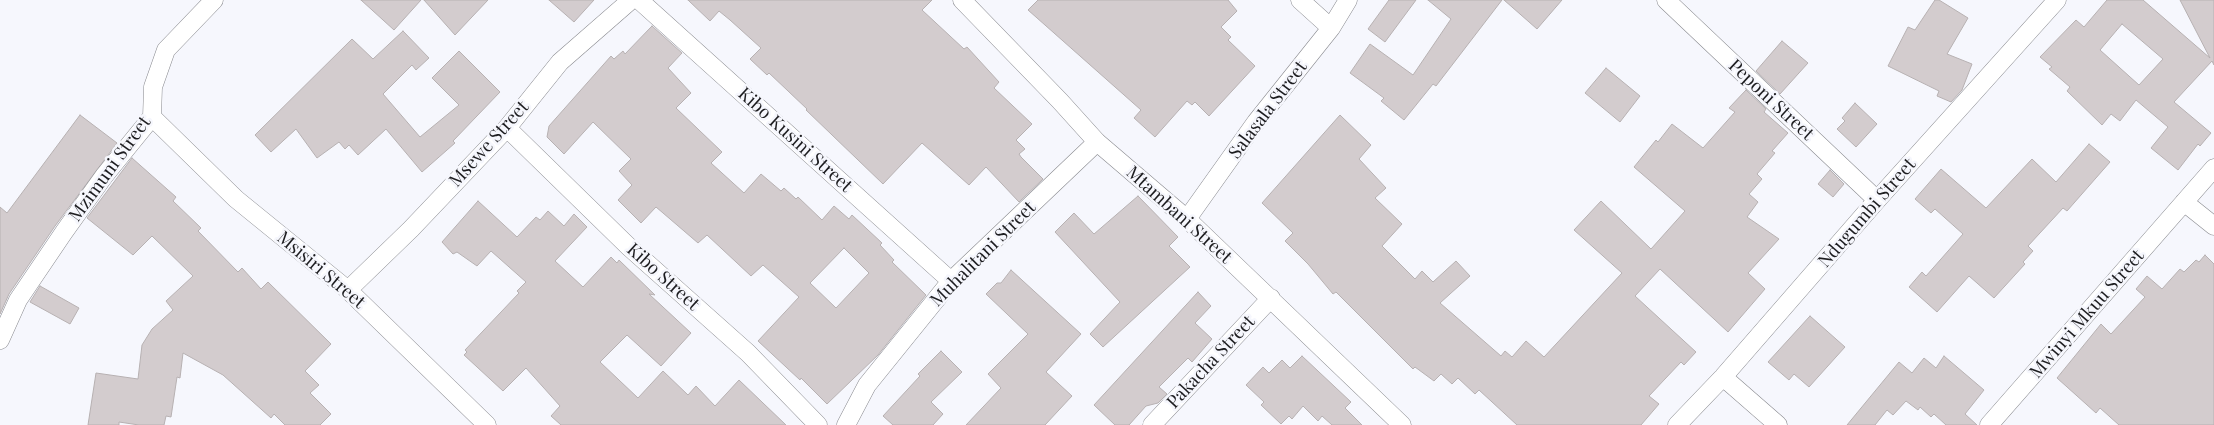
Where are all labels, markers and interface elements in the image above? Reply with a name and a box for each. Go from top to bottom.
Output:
street label: Peponi Street [1724,55,1818,145]
street label: Salasala Street [1224,57,1312,163]
street label: Kibo Kusini Street [734,83,856,197]
street label: Msewe Street [445,97,533,191]
street label: Mzimuni Street [65,112,155,226]
street label: Ndugumbi Street [1814,154,1920,272]
street label: Mtambani Street [1122,162,1236,268]
street label: Muhalitani Street [926,197,1040,311]
street label: Msisiri Street [273,227,369,313]
street label: Kibo Street [622,239,704,315]
street label: Mwinyi Mkuu Street [2025,245,2149,383]
street label: Pakacha Street [1162,311,1260,413]

